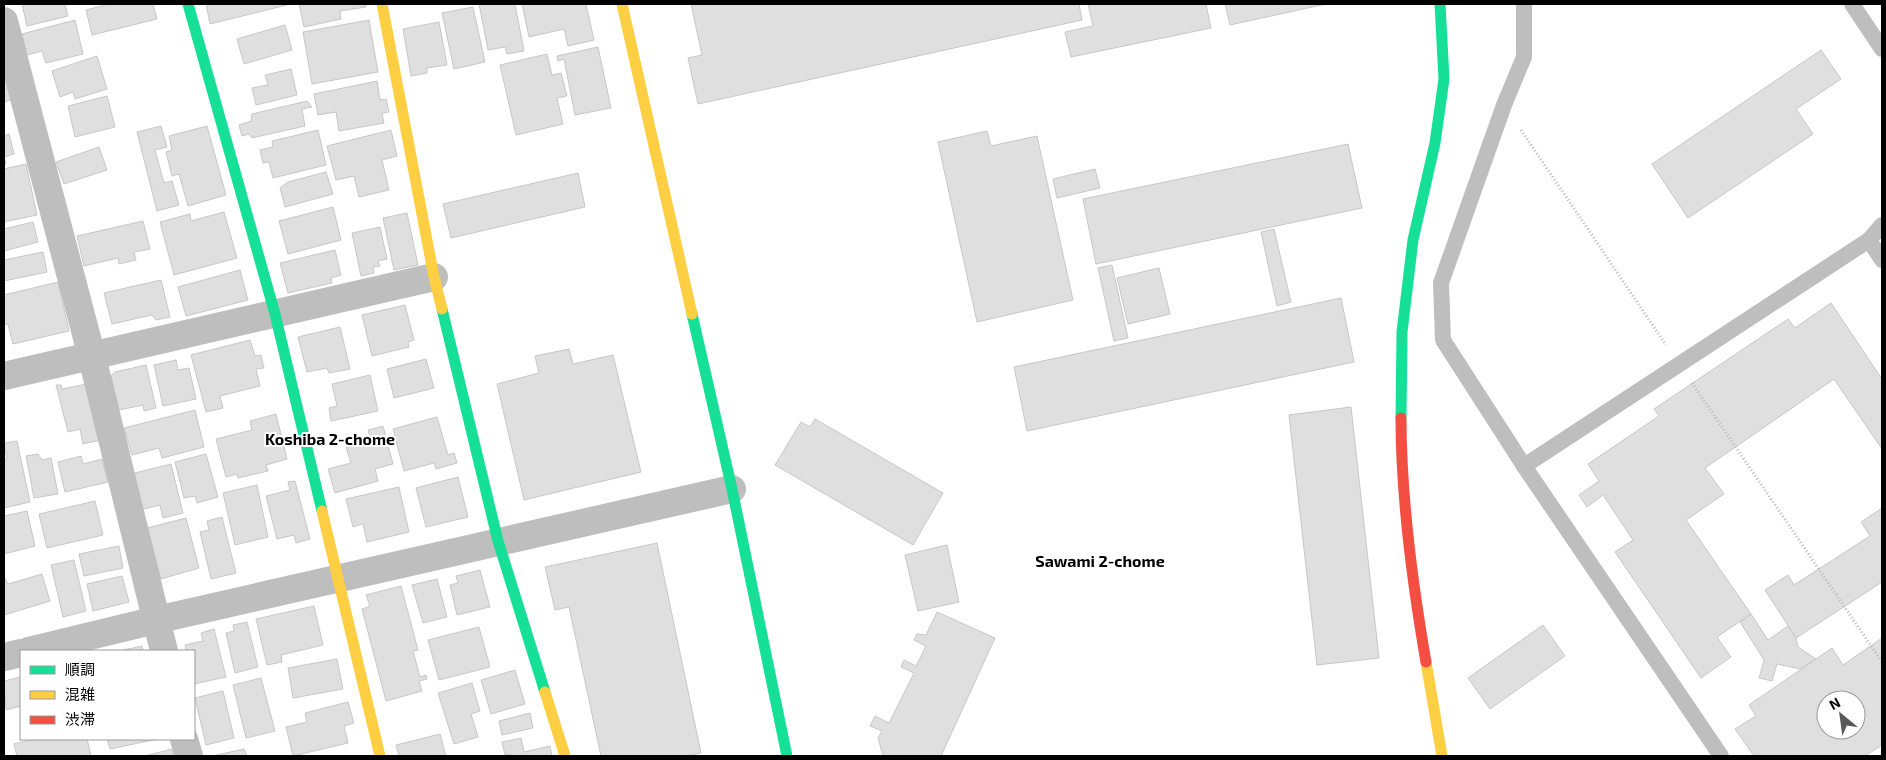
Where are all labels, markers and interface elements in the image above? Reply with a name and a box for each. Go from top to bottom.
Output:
district label: Koshiba 2-chome [265,429,395,448]
district label: Sawami 2-chome [1035,551,1165,570]
legend [20,650,195,740]
text: 順調 [65,660,95,678]
text: 混雑 [65,685,95,703]
north arrow [1816,690,1866,740]
text: N [1826,693,1843,713]
text: 渋滞 [65,710,95,728]

